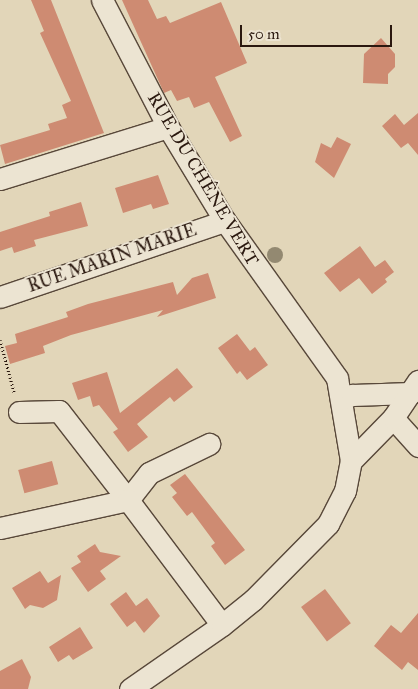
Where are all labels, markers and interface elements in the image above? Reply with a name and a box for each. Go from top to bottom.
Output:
scale bar [243,15,396,47]
text: 50 m [248,25,280,43]
street label: RUE DU CHÊNE VERT [143,89,263,269]
street label: RUE MARIN MARIE [25,219,199,297]

